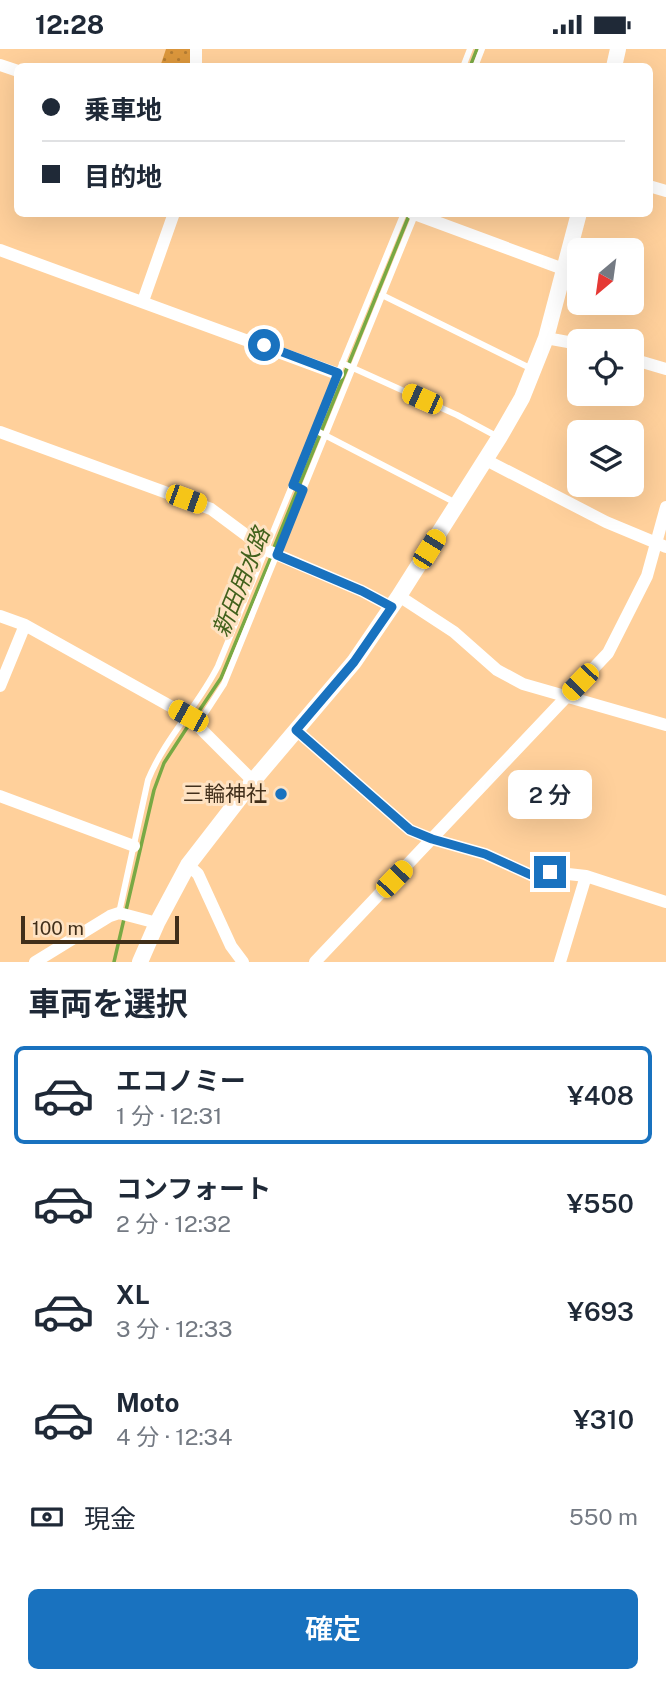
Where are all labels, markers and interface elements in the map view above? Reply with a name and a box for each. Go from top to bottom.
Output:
text: 12:28 [35,9,104,40]
text: 乗車地 [84,94,162,125]
text: 目的地 [84,161,162,192]
north arrow [567,238,644,315]
map controls [567,238,644,497]
route start [248,329,280,361]
button: locate [567,329,644,406]
car [399,381,446,417]
button: layers [567,420,644,497]
car [163,482,210,516]
water label: 新田用水路 [206,522,275,640]
car [409,526,450,572]
car [558,660,603,704]
car [165,697,212,735]
callout: 2 分 [508,771,592,819]
place label: 三輪神社 [183,781,267,806]
text: 2 分 [529,781,571,808]
marker: 三輪神社 [273,786,289,802]
route end [534,856,566,888]
car [372,857,417,901]
scale bar [21,913,178,945]
text: 100 m [32,917,84,939]
text: 車両を選択 [28,985,188,1022]
icon: car [32,1064,95,1127]
text: エコノミー [116,1065,246,1096]
text: ¥408 [567,1080,634,1111]
text: 1 分 · 12:31 [116,1102,222,1129]
icon: car [32,1172,95,1235]
text: コンフォート [116,1173,271,1204]
text: ¥550 [567,1188,634,1219]
text: 2 分 · 12:32 [116,1210,231,1237]
text: XL [116,1279,150,1310]
icon: car [32,1280,95,1343]
text: ¥693 [567,1296,634,1327]
text: 3 分 · 12:33 [116,1315,232,1342]
text: Moto [116,1387,179,1418]
icon: car [32,1388,95,1451]
text: ¥310 [573,1404,634,1435]
text: 4 分 · 12:34 [116,1423,233,1450]
icon: cash [28,1498,66,1536]
text: 現金 [84,1503,136,1534]
text: 550 m [569,1503,638,1530]
button: 確定 [28,1589,638,1669]

